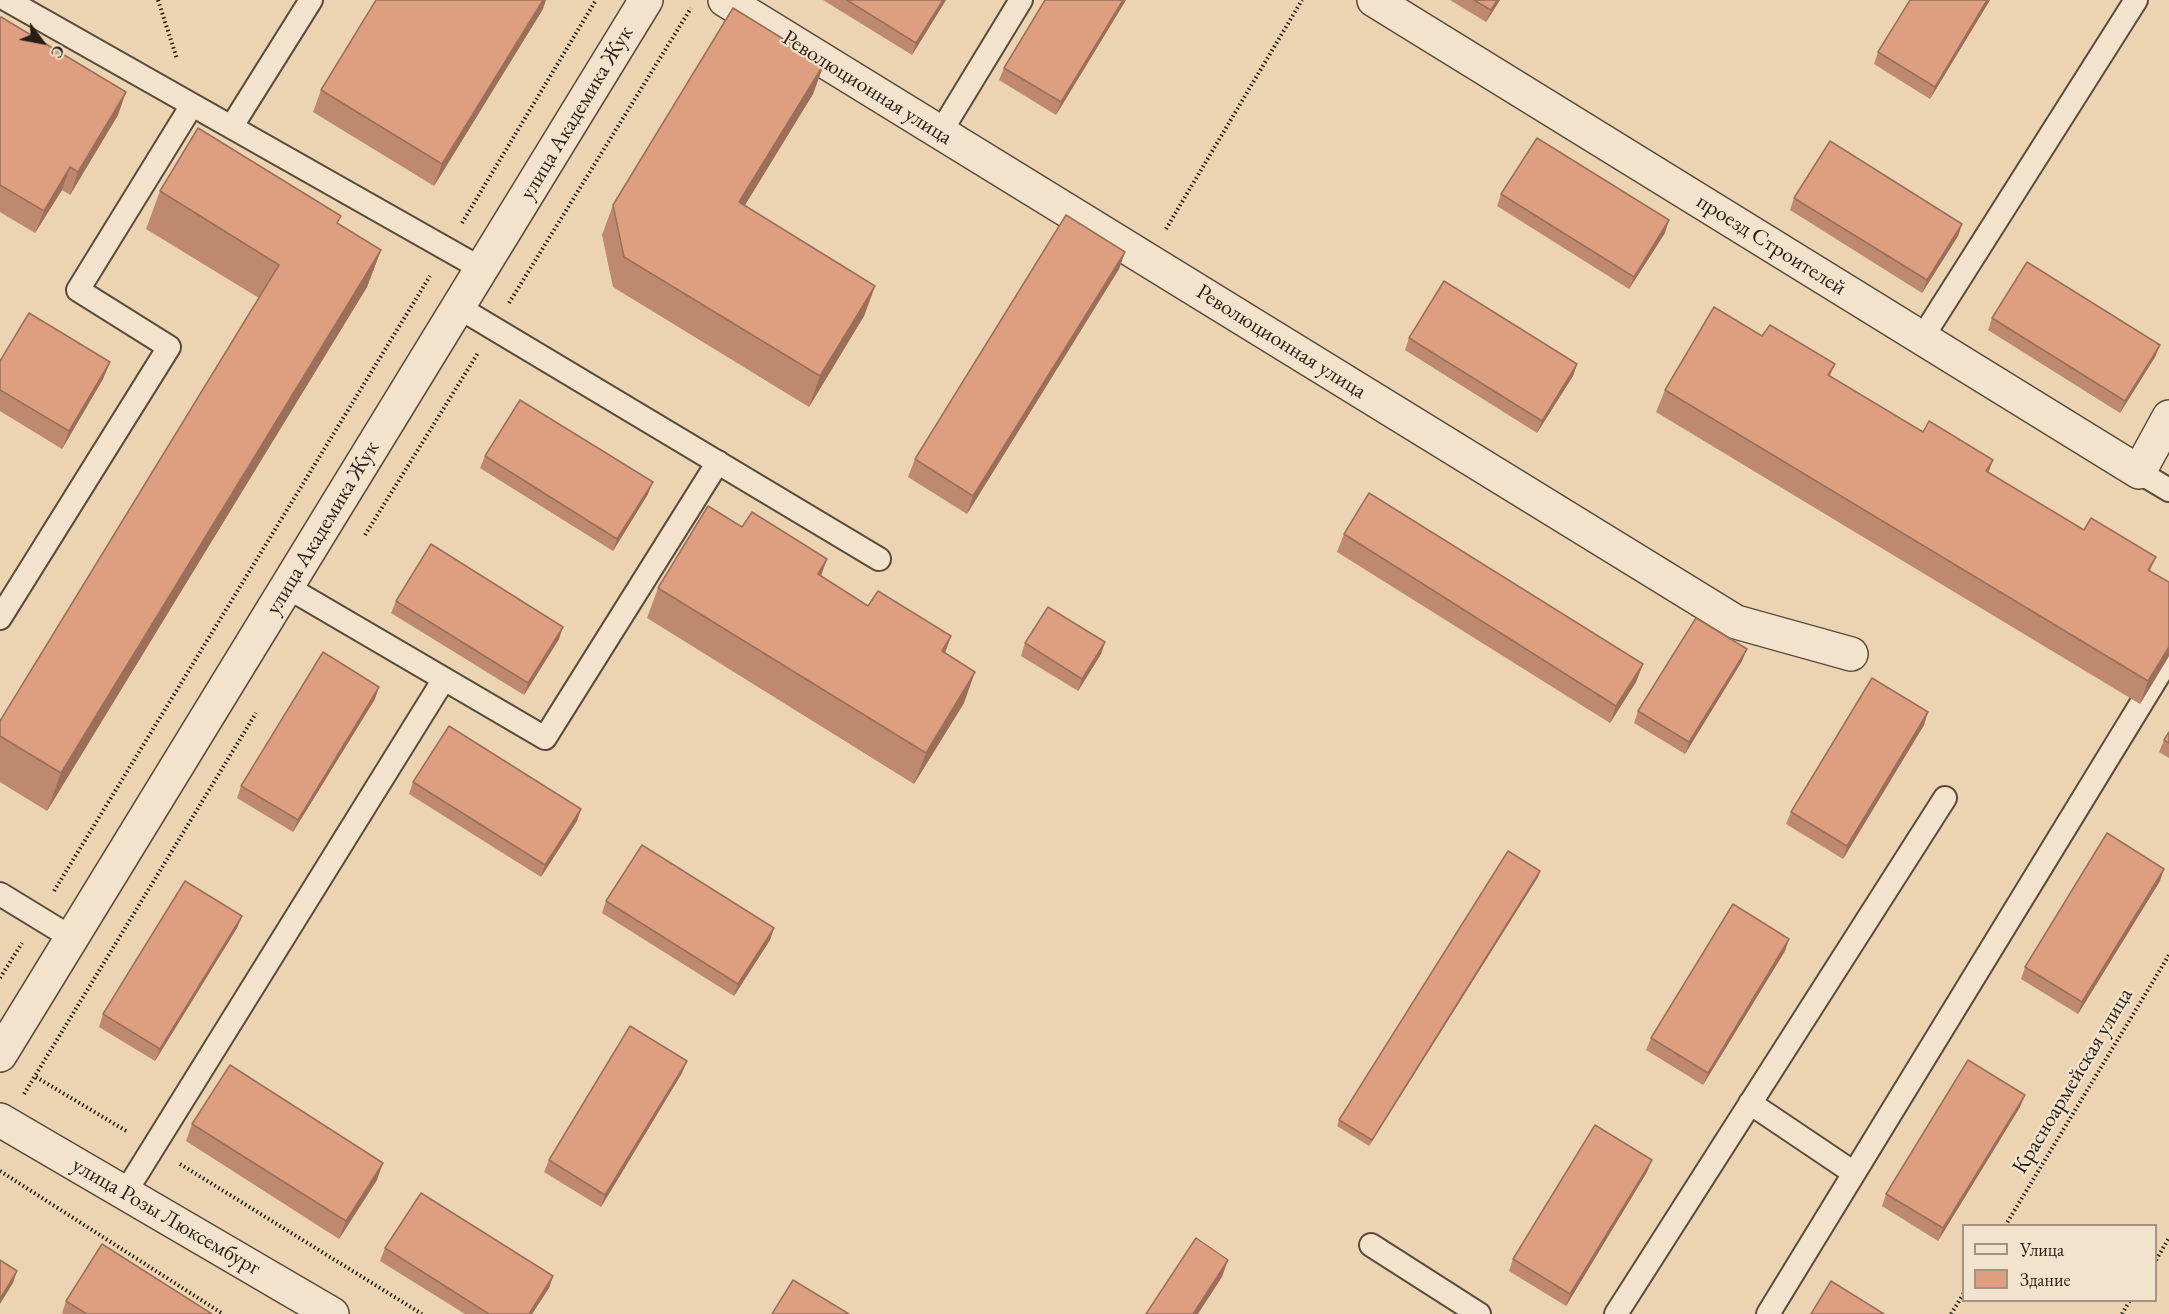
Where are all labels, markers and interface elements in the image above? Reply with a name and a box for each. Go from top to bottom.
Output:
north arrow [12,12,72,72]
street label: улица Академика Жук [515,21,639,205]
street label: Революционная улица [777,25,957,151]
text: С [46,41,70,62]
street label: проезд Строителей [1691,188,1851,302]
street label: Революционная улица [1191,279,1371,405]
street label: улица Академика Жук [261,436,385,620]
street label: Красноармейская улица [2007,983,2139,1179]
street label: улица Розы Люксембург [67,1152,265,1282]
legend [1962,1224,2157,1302]
text: Улица [2020,1238,2064,1261]
text: Здание [2020,1268,2070,1291]

